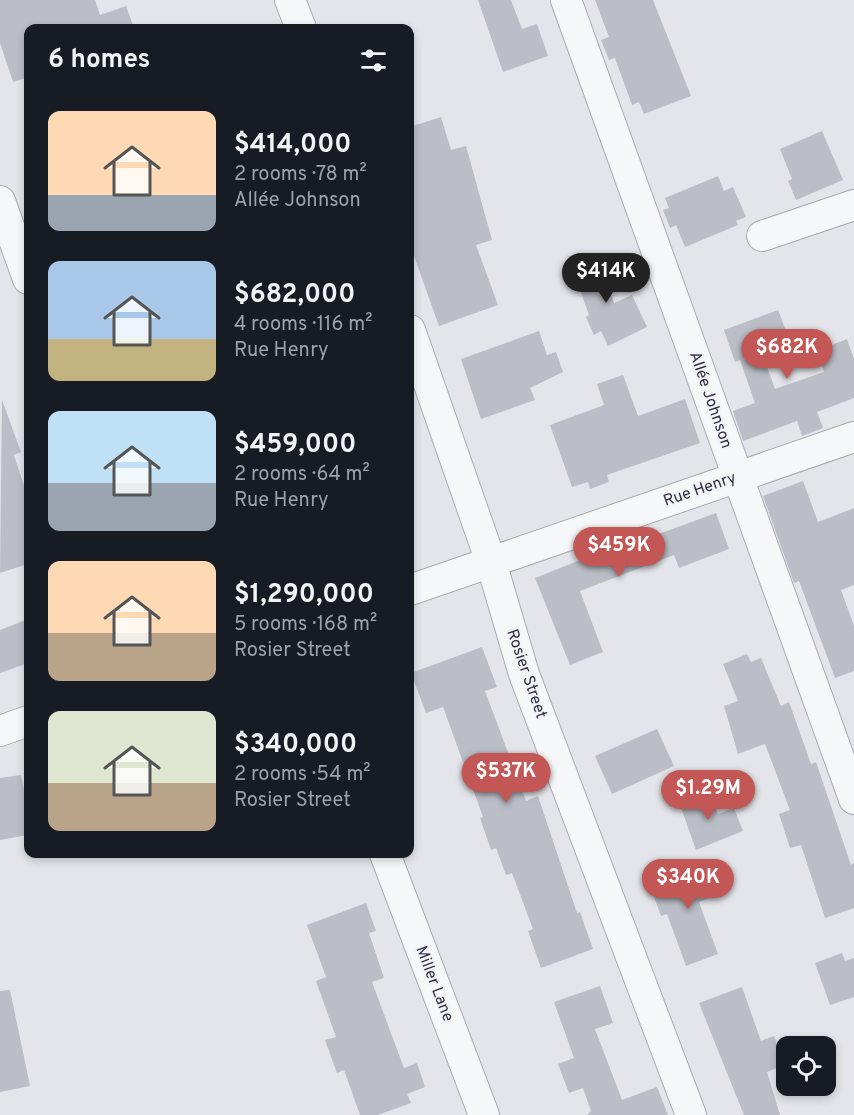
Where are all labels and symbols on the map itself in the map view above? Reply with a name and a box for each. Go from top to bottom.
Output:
pin: $414K [564,253,648,304]
pin: $682K [745,329,829,380]
street label: Allée Johnson [684,349,736,451]
street label: Rue Henry [661,468,739,512]
pin: $459K [577,527,661,578]
street label: Rosier Street [501,627,551,721]
pin: $537K [464,753,548,804]
pin: $1.29M [659,770,757,821]
pin: $340K [646,859,730,910]
street label: Miller Lane [410,943,458,1025]

